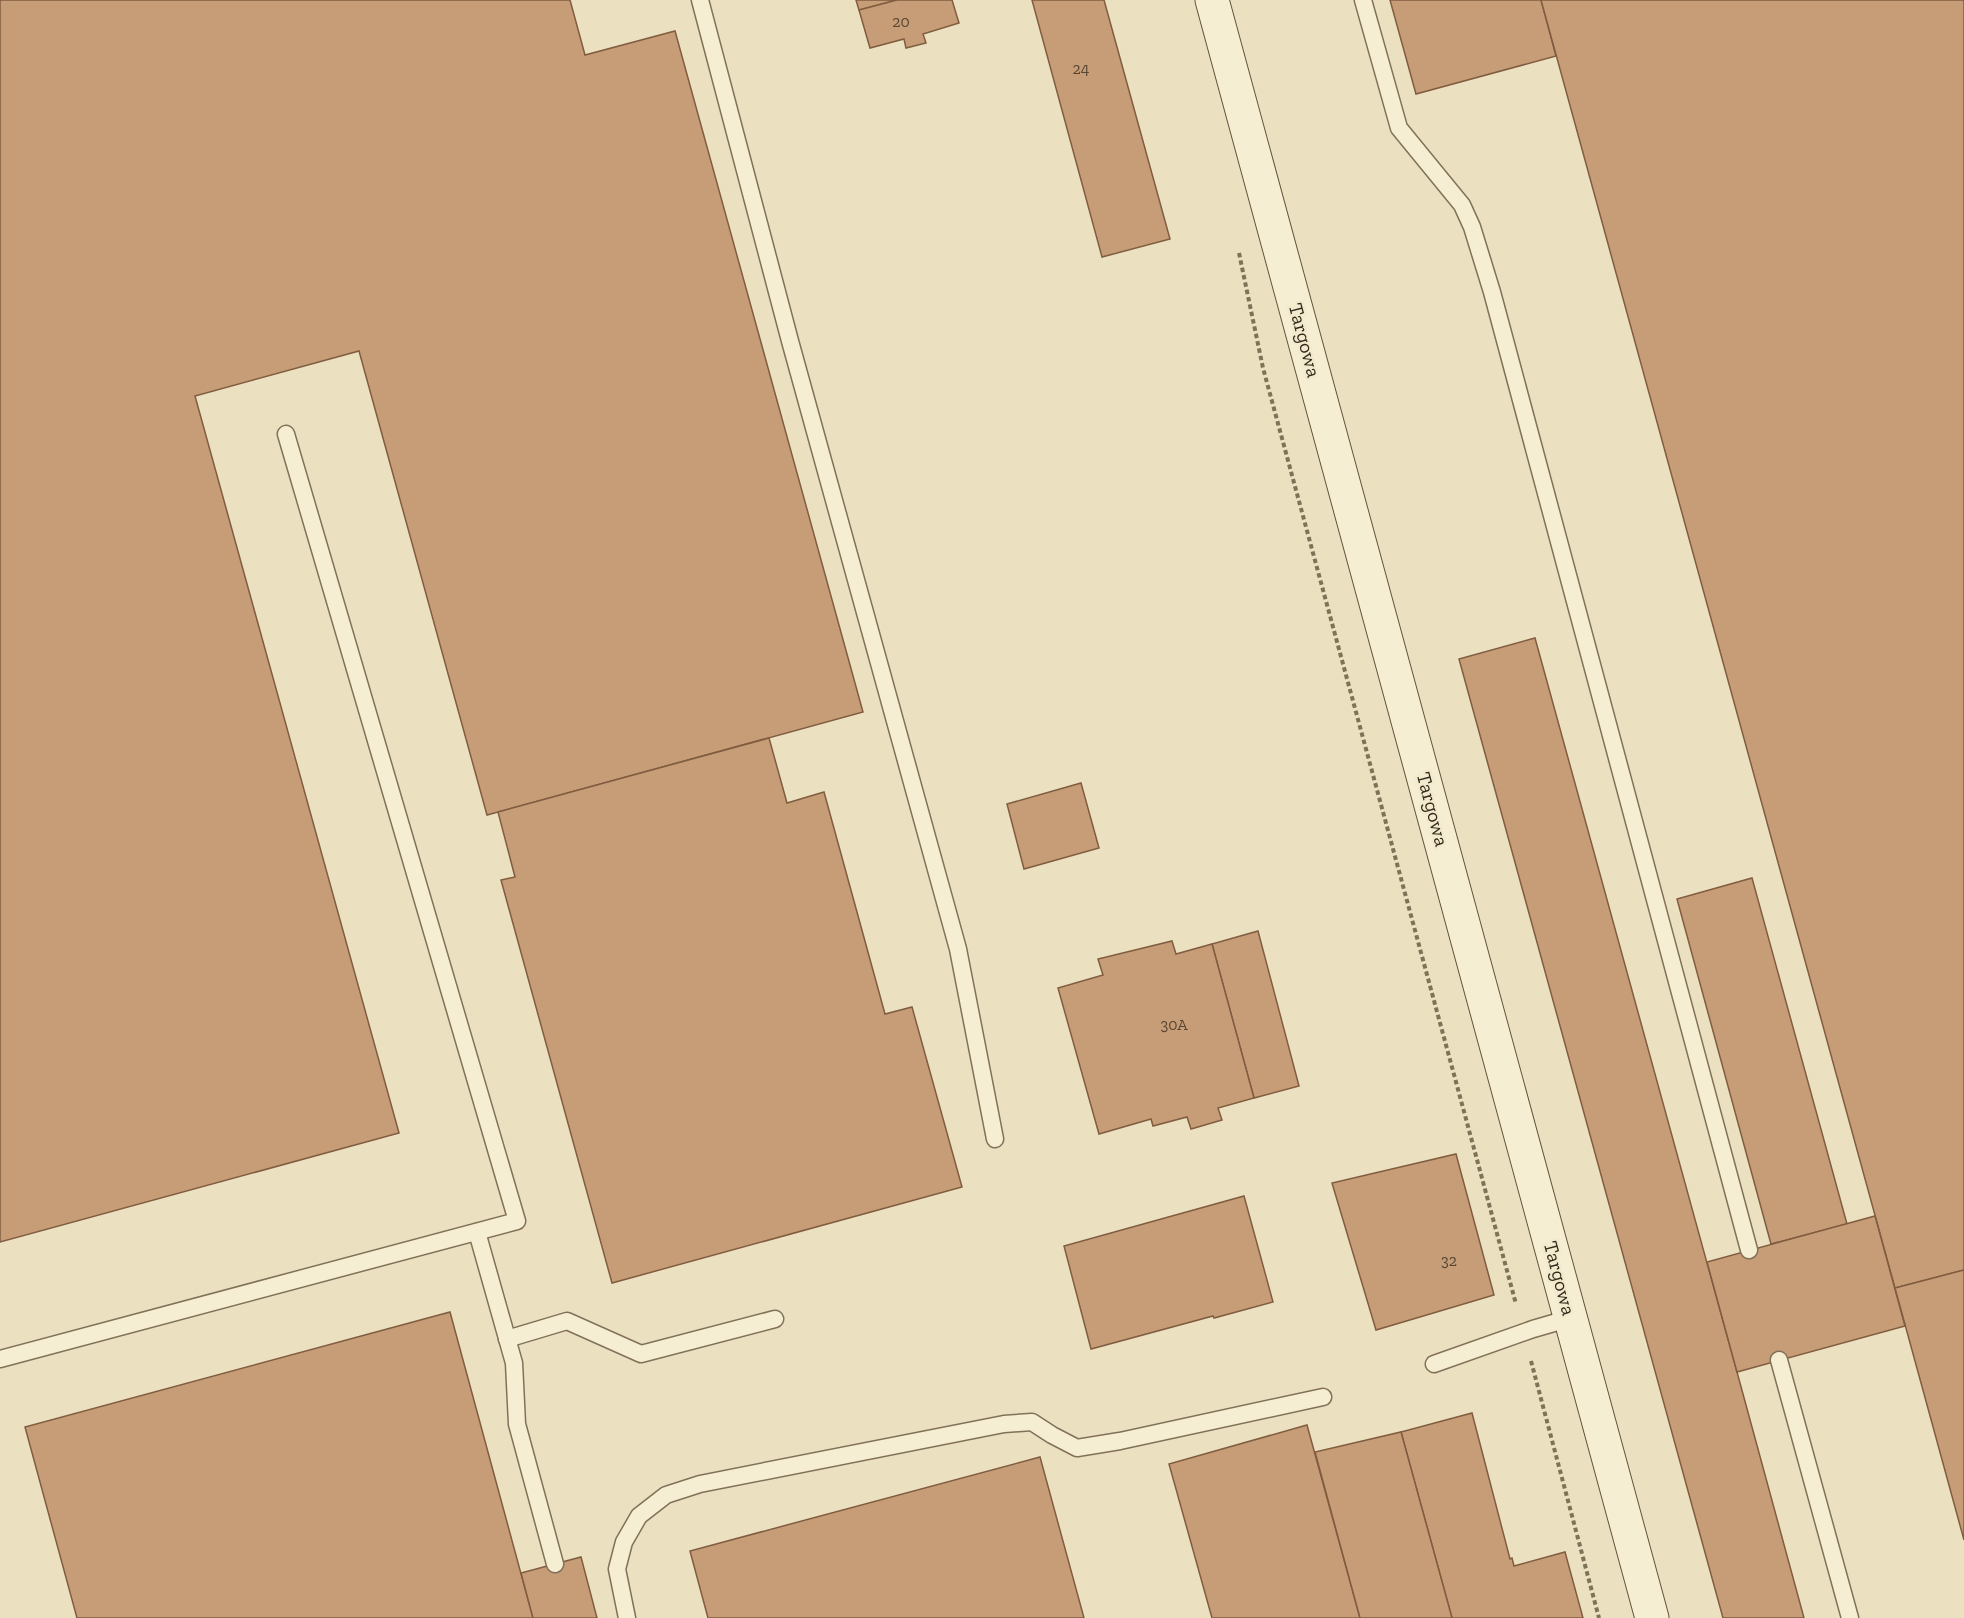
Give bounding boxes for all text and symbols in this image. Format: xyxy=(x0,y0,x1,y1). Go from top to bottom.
house number: 20 xyxy=(892,12,910,31)
house number: 24 xyxy=(1073,59,1090,78)
street label: Targowa xyxy=(1284,300,1326,380)
street label: Targowa xyxy=(1412,769,1454,849)
house number: 30A xyxy=(1160,1015,1188,1034)
street label: Targowa xyxy=(1539,1238,1581,1318)
house number: 32 xyxy=(1441,1251,1457,1270)

